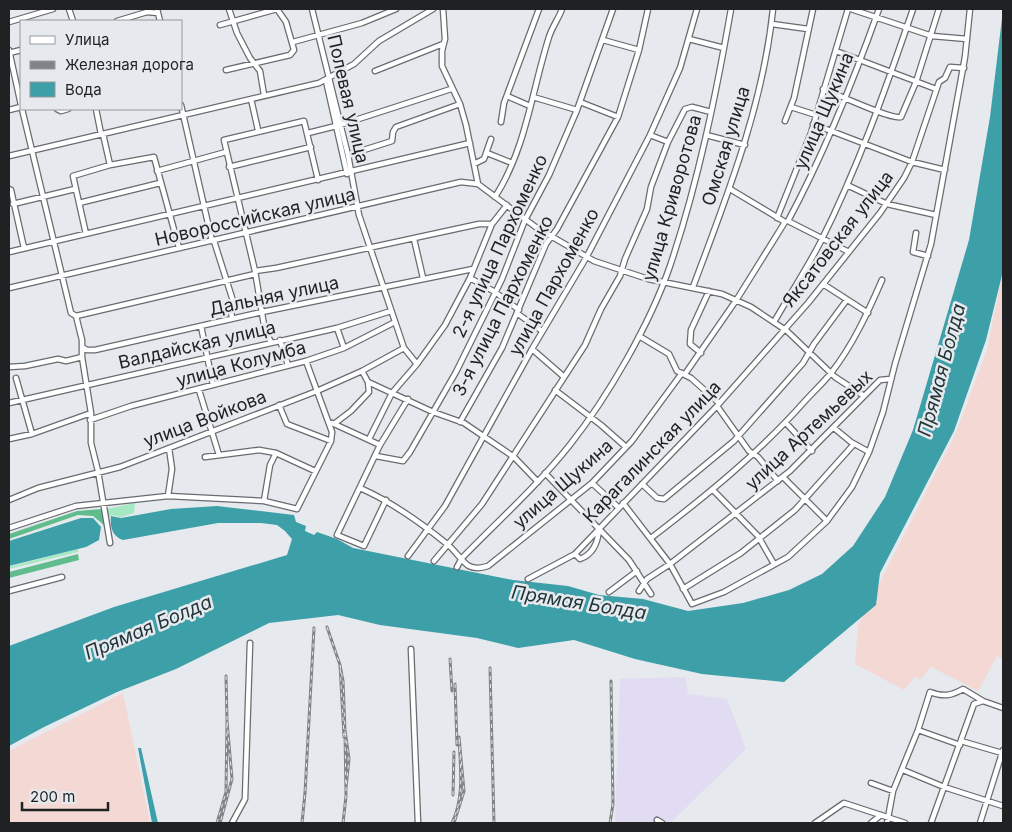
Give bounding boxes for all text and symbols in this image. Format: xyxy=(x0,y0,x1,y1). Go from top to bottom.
legend xyxy=(20,20,182,110)
text: Улица xyxy=(65,30,109,49)
street label: Полевая улица xyxy=(323,32,374,165)
street label: улица Щукина xyxy=(789,49,858,172)
text: Железная дорога xyxy=(65,55,194,74)
text: Вода xyxy=(65,80,102,99)
street label: Омская улица xyxy=(697,84,754,208)
street label: улица Криворотова xyxy=(638,112,705,283)
street label: 2-я улица Пархоменко xyxy=(448,151,552,341)
street label: Яксатовская улица xyxy=(778,166,897,311)
street label: Новороссийская улица xyxy=(153,183,357,250)
street label: улица Пархоменко xyxy=(504,204,604,360)
street label: 3-я улица Пархоменко xyxy=(448,212,557,400)
street label: Дальняя улица xyxy=(207,272,341,320)
water label: Прямая Болда xyxy=(913,301,970,439)
street label: Валдайская улица xyxy=(116,316,278,373)
street label: улица Колумба xyxy=(174,336,308,391)
street label: улица Артемьевых xyxy=(741,365,877,494)
street label: Карагалинская улица xyxy=(578,376,725,527)
street label: улица Войкова xyxy=(140,385,269,452)
street label: улица Щукина xyxy=(509,435,617,533)
water label: Прямая Болда xyxy=(510,580,648,625)
water label: Прямая Болда xyxy=(81,590,216,665)
scale bar xyxy=(22,780,109,812)
text: 200 m xyxy=(30,787,75,806)

